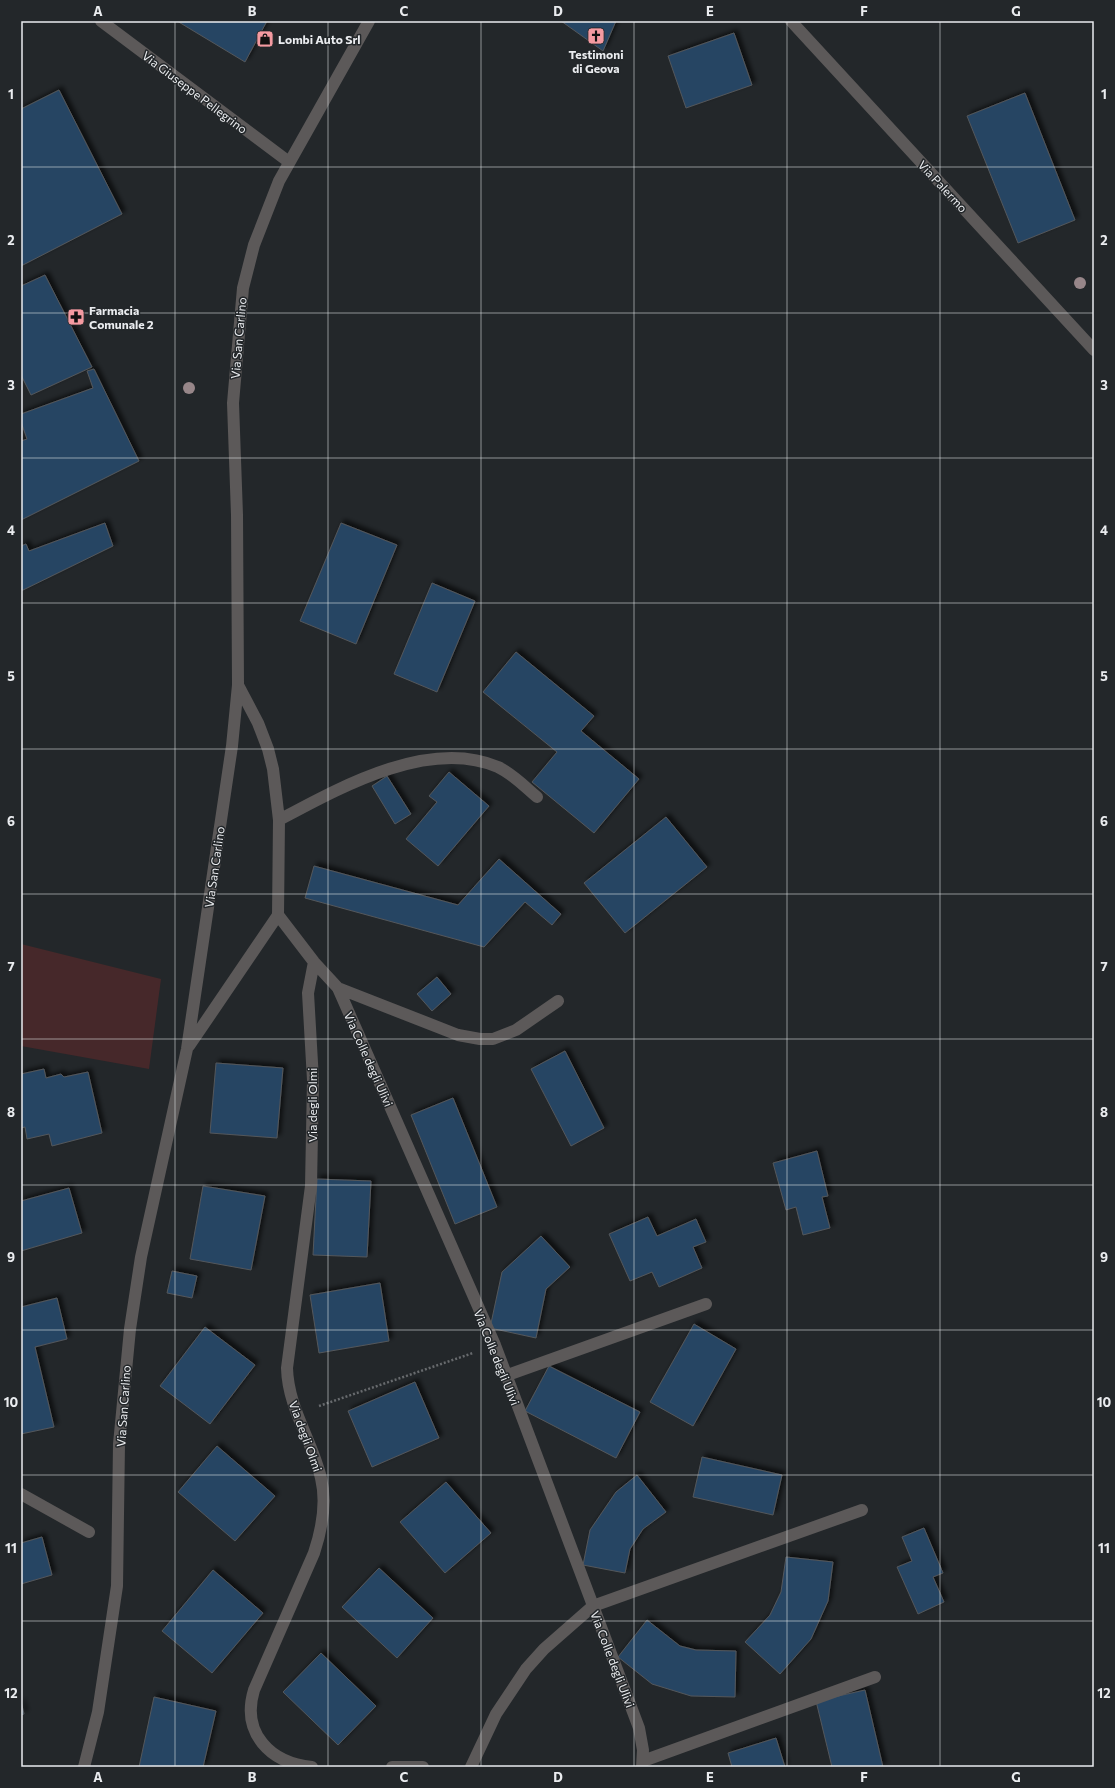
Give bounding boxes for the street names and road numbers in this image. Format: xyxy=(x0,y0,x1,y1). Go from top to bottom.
street label: Via Giuseppe Pellegrino xyxy=(140,48,250,136)
street label: Via Palermo xyxy=(916,157,970,215)
street label: Via San Carlino xyxy=(227,297,249,379)
street label: Via San Carlino xyxy=(201,825,227,909)
street label: Via Colle degli Ulivi xyxy=(342,1009,396,1109)
street label: Via degli Olmi xyxy=(305,1068,319,1142)
street label: Via Colle degli Ulivi xyxy=(471,1307,523,1407)
street label: Via San Carlino xyxy=(113,1365,133,1447)
street label: Via degli Olmi xyxy=(287,1399,325,1473)
street label: Via Colle degli Ulivi xyxy=(588,1609,638,1709)

